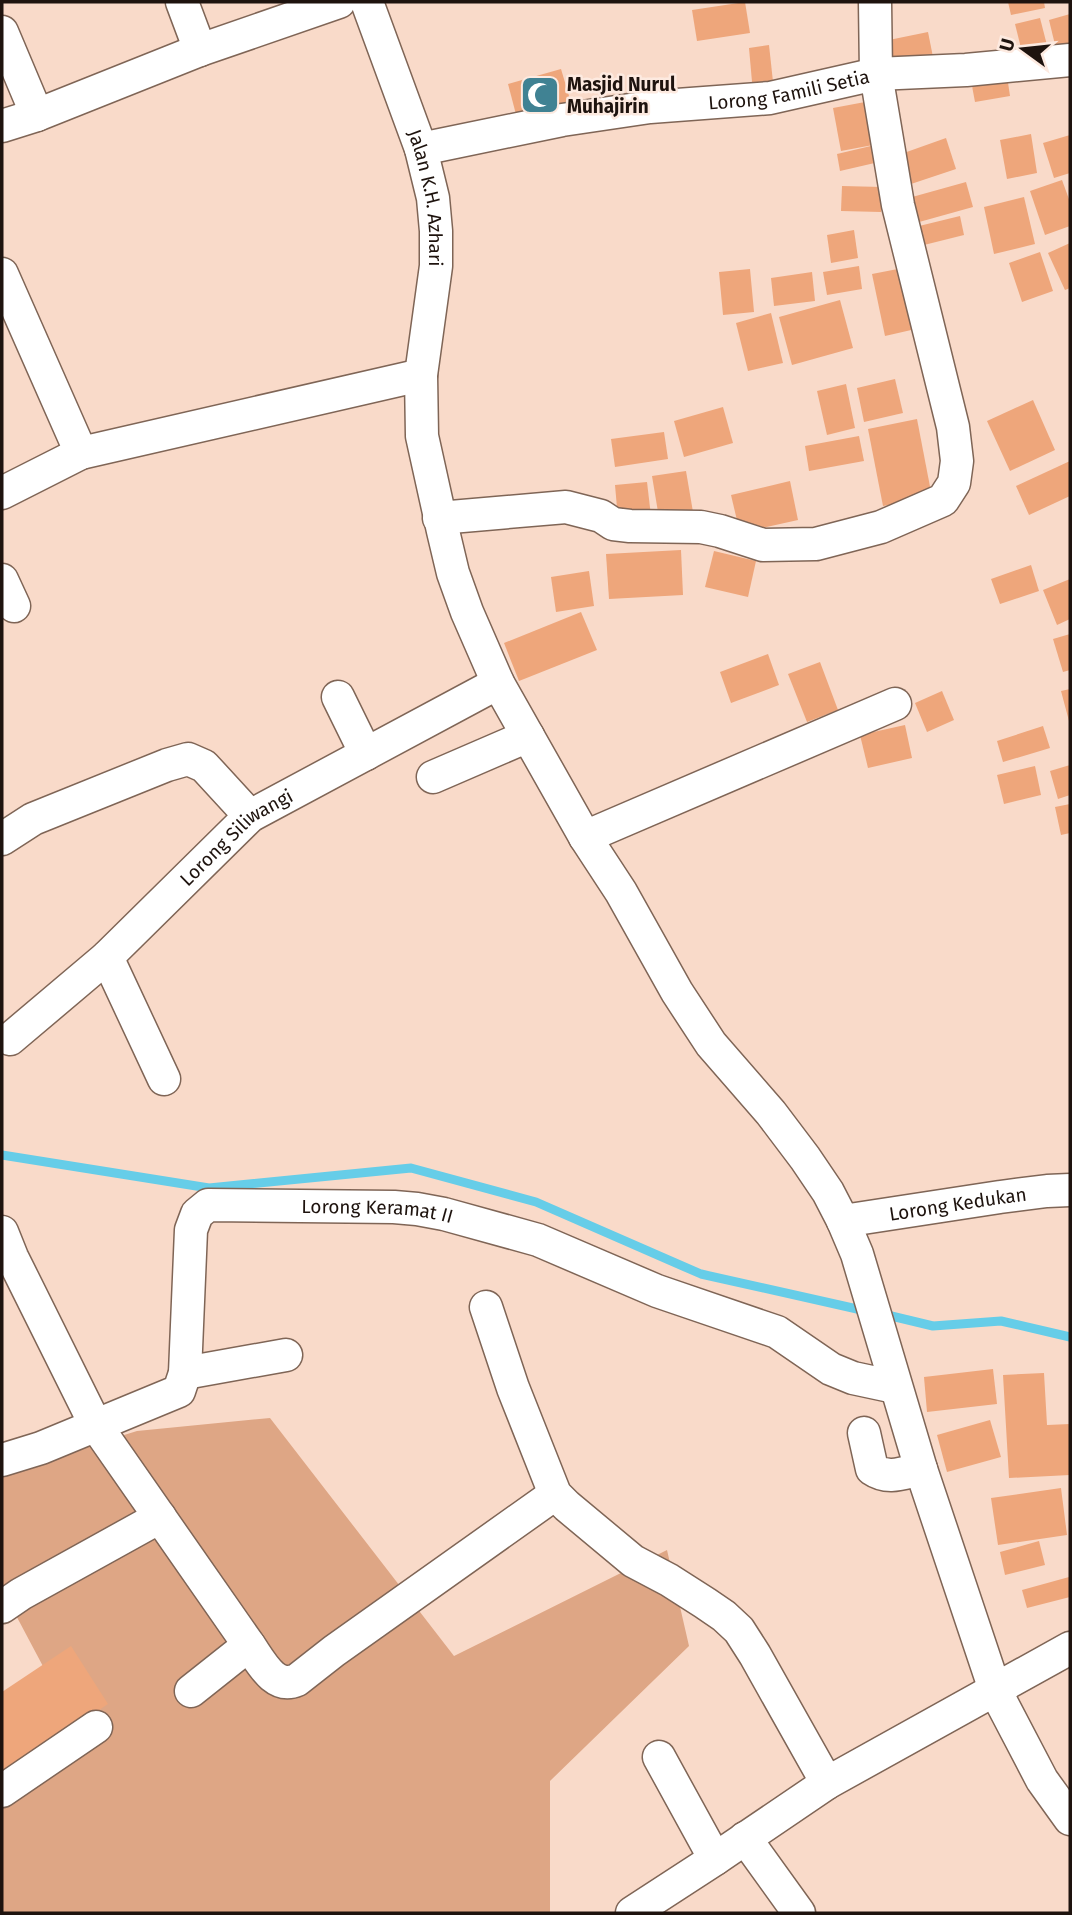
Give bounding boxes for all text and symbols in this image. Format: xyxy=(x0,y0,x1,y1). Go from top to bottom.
north arrow xyxy=(988,14,1058,84)
text: U xyxy=(994,36,1020,54)
street label: Lorong Famili Setia xyxy=(707,65,872,115)
place label: Masjid Nurul Muhajirin xyxy=(567,73,676,118)
mosque icon: Masjid Nurul Muhajirin xyxy=(519,74,561,116)
street label: Jalan K.H. Azhari xyxy=(403,126,447,267)
street label: Lorong Siliwangi xyxy=(175,784,297,891)
street label: Lorong Kedukan xyxy=(887,1183,1028,1226)
street label: Lorong Keramat II xyxy=(301,1195,456,1228)

